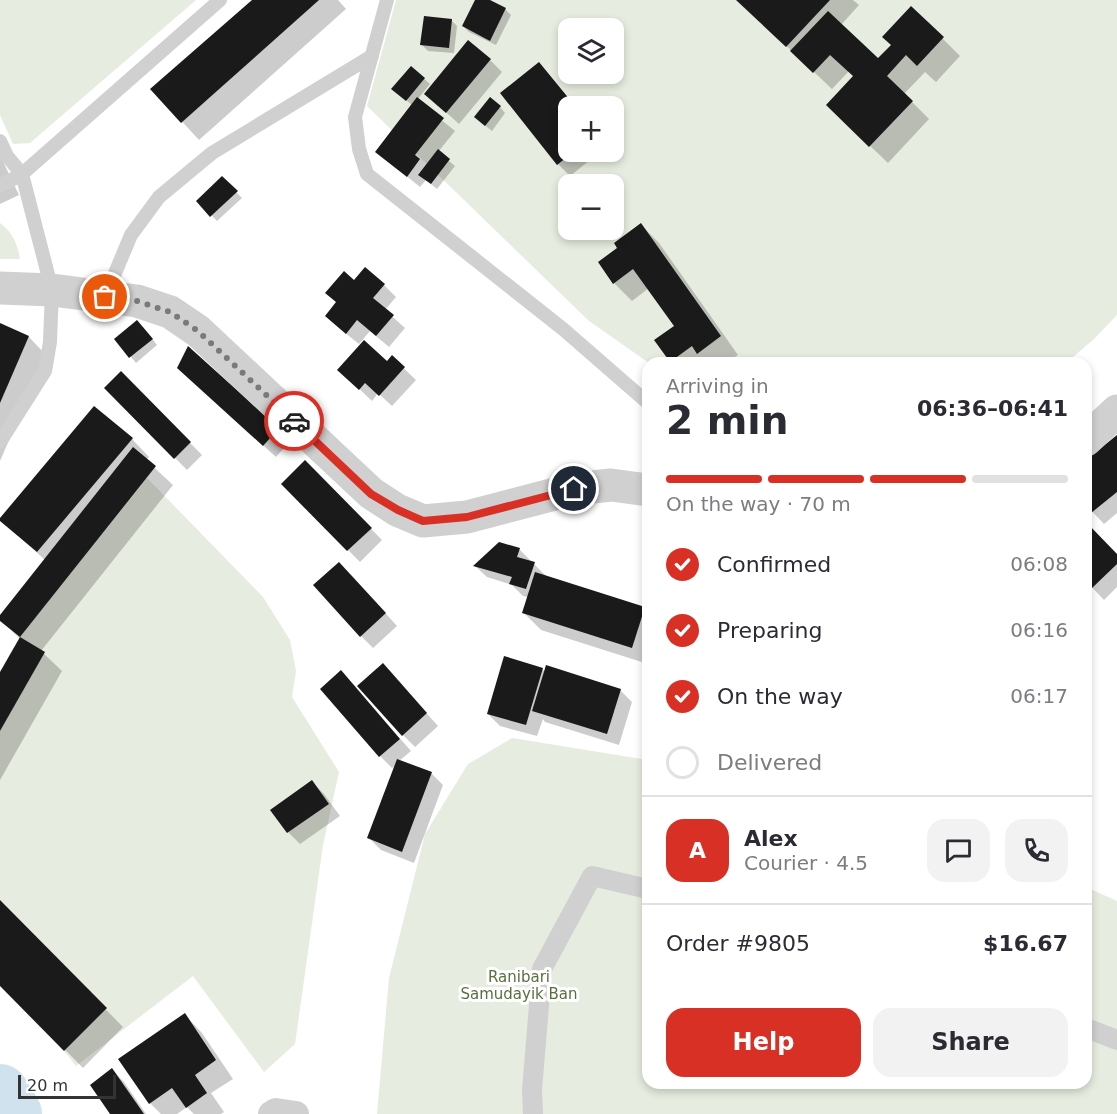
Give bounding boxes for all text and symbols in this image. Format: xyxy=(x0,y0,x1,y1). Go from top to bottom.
map controls xyxy=(558,18,624,240)
button: layers xyxy=(558,18,624,84)
button: + xyxy=(558,96,624,162)
button: − xyxy=(558,174,624,240)
pin xyxy=(79,271,130,322)
icon: bag xyxy=(88,280,121,313)
text: Arriving in xyxy=(666,374,769,398)
courier xyxy=(264,391,324,451)
text: 06:36–06:41 xyxy=(917,396,1068,421)
text: 2 min xyxy=(666,398,788,443)
icon: car xyxy=(278,405,311,438)
pin xyxy=(548,463,599,514)
icon: home xyxy=(557,472,590,505)
text: On the way · 70 m xyxy=(666,492,851,516)
icon: check xyxy=(666,548,699,581)
text: Confirmed xyxy=(717,552,831,577)
text: 06:08 xyxy=(1010,552,1068,576)
icon: check xyxy=(666,614,699,647)
text: Preparing xyxy=(717,618,823,643)
text: 06:16 xyxy=(1010,618,1068,642)
icon: check xyxy=(666,680,699,713)
text: On the way xyxy=(717,684,843,709)
text: 06:17 xyxy=(1010,684,1068,708)
text: Delivered xyxy=(717,750,822,775)
button: chat xyxy=(927,819,990,882)
button: phone xyxy=(1005,819,1068,882)
text: Alex xyxy=(744,826,798,851)
text: A xyxy=(689,838,706,863)
text: Courier · 4.5 xyxy=(744,851,868,875)
text: Order #9805 xyxy=(666,931,810,956)
text: $16.67 xyxy=(983,931,1068,956)
park label: Ranibari Samudayik Ban xyxy=(460,968,578,1003)
button: Help xyxy=(666,1008,861,1077)
button: Share xyxy=(873,1008,1068,1077)
scale bar xyxy=(18,1072,116,1100)
text: 20 m xyxy=(27,1076,68,1095)

